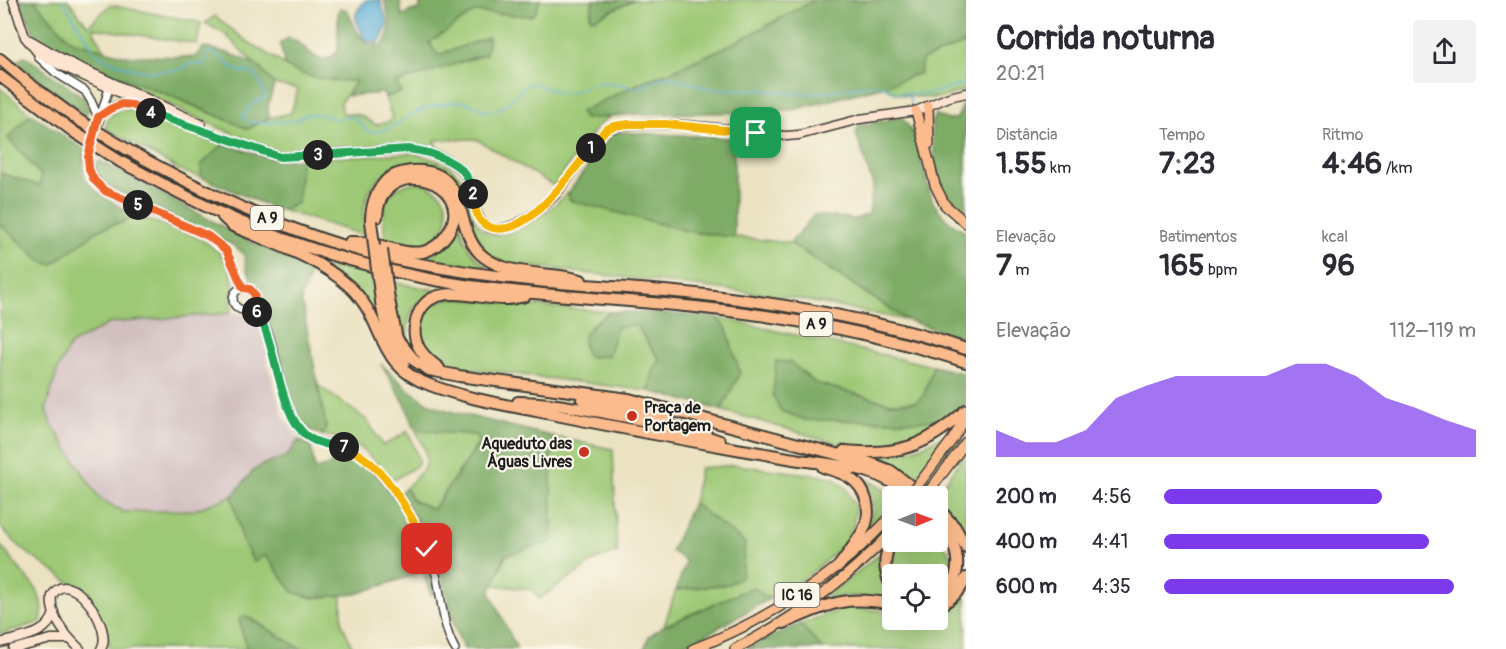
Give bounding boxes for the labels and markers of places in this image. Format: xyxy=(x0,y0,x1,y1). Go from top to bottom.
pin: 4 xyxy=(136,98,166,128)
pin xyxy=(730,107,781,158)
pin: 1 xyxy=(576,133,606,163)
pin: 3 xyxy=(303,140,333,170)
pin: 2 xyxy=(458,179,488,209)
pin: 5 xyxy=(123,190,153,220)
pin: 6 xyxy=(242,297,272,327)
place label: Praça de Portagem xyxy=(644,398,711,436)
marker: Praça de Portagem xyxy=(625,409,639,423)
pin: 7 xyxy=(329,432,359,462)
place label: Aqueduto das Águas Livres xyxy=(481,434,573,472)
marker: Aqueduto das Águas Livres xyxy=(577,445,591,459)
pin xyxy=(401,523,452,574)

